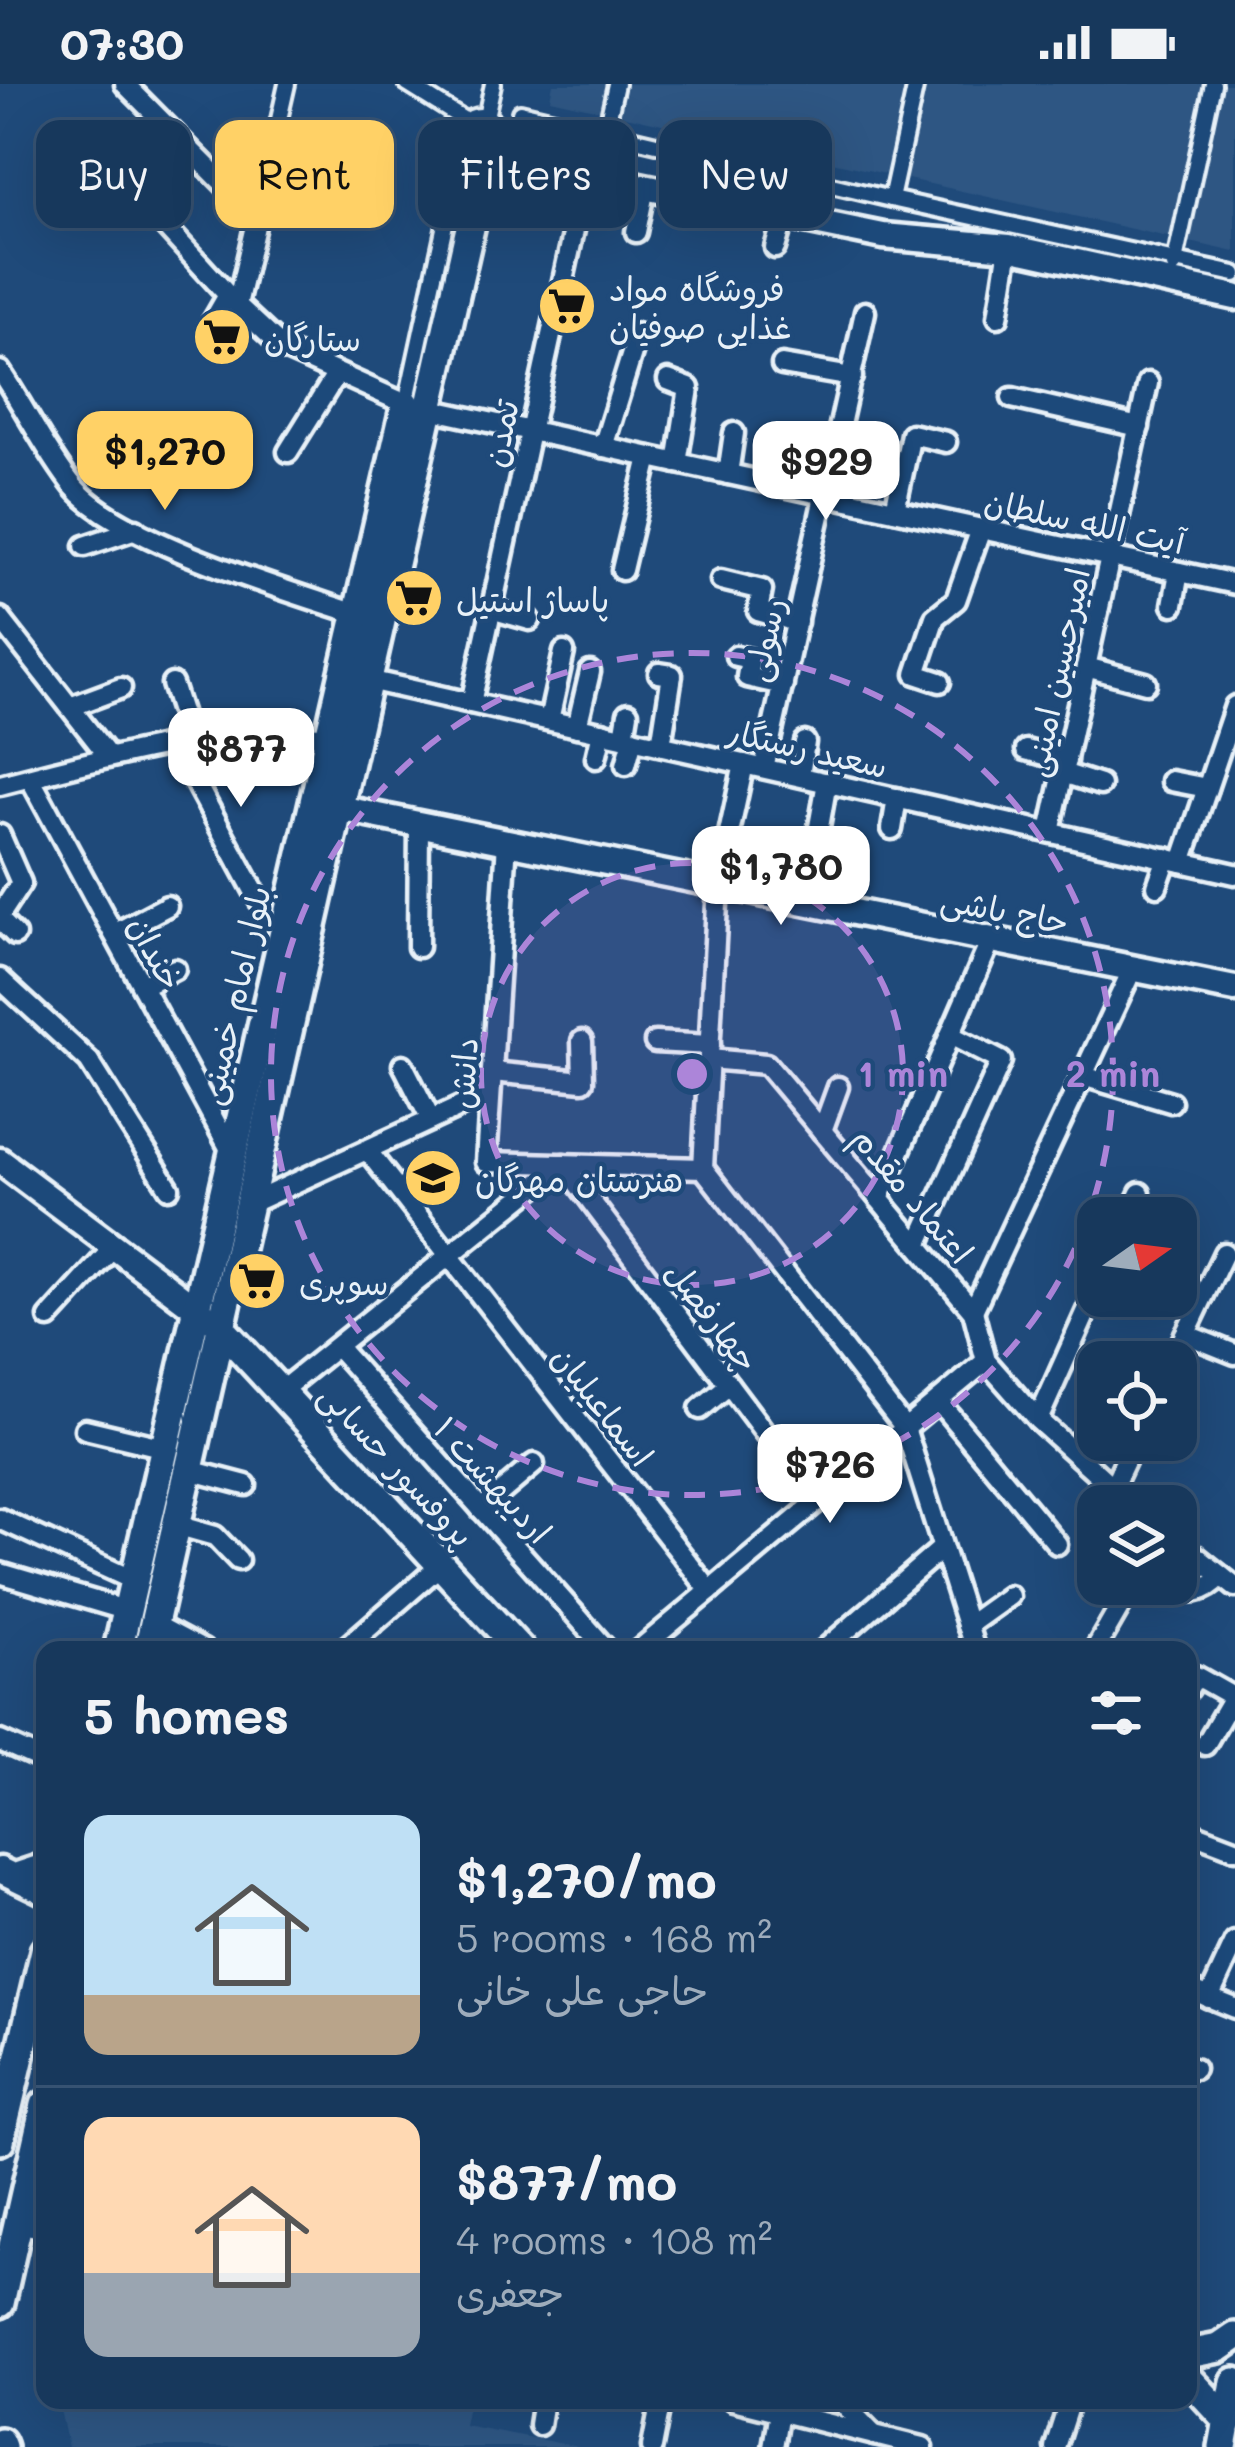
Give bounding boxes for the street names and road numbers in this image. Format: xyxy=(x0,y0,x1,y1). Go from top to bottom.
street label: تمدن xyxy=(471,395,527,471)
street label: آیت الله سلطان xyxy=(981,478,1191,563)
street label: امیرحسین امینی xyxy=(1012,564,1100,781)
street label: رسولی xyxy=(732,593,795,686)
street label: سعید رستگار xyxy=(723,708,892,786)
street label: حاج باشی xyxy=(937,876,1073,945)
street label: بلوار امام خمینی xyxy=(187,881,285,1110)
street label: خندان xyxy=(120,907,194,997)
street label: دانش xyxy=(438,1036,486,1110)
street label: اعتماد مقدم xyxy=(839,1116,984,1275)
street label: چهارفصل xyxy=(657,1250,770,1380)
street label: اسماعیلیان xyxy=(543,1336,665,1474)
street label: پروفسور حسابی xyxy=(310,1373,485,1556)
street label: اردیبهشت ۱ xyxy=(425,1407,562,1552)

